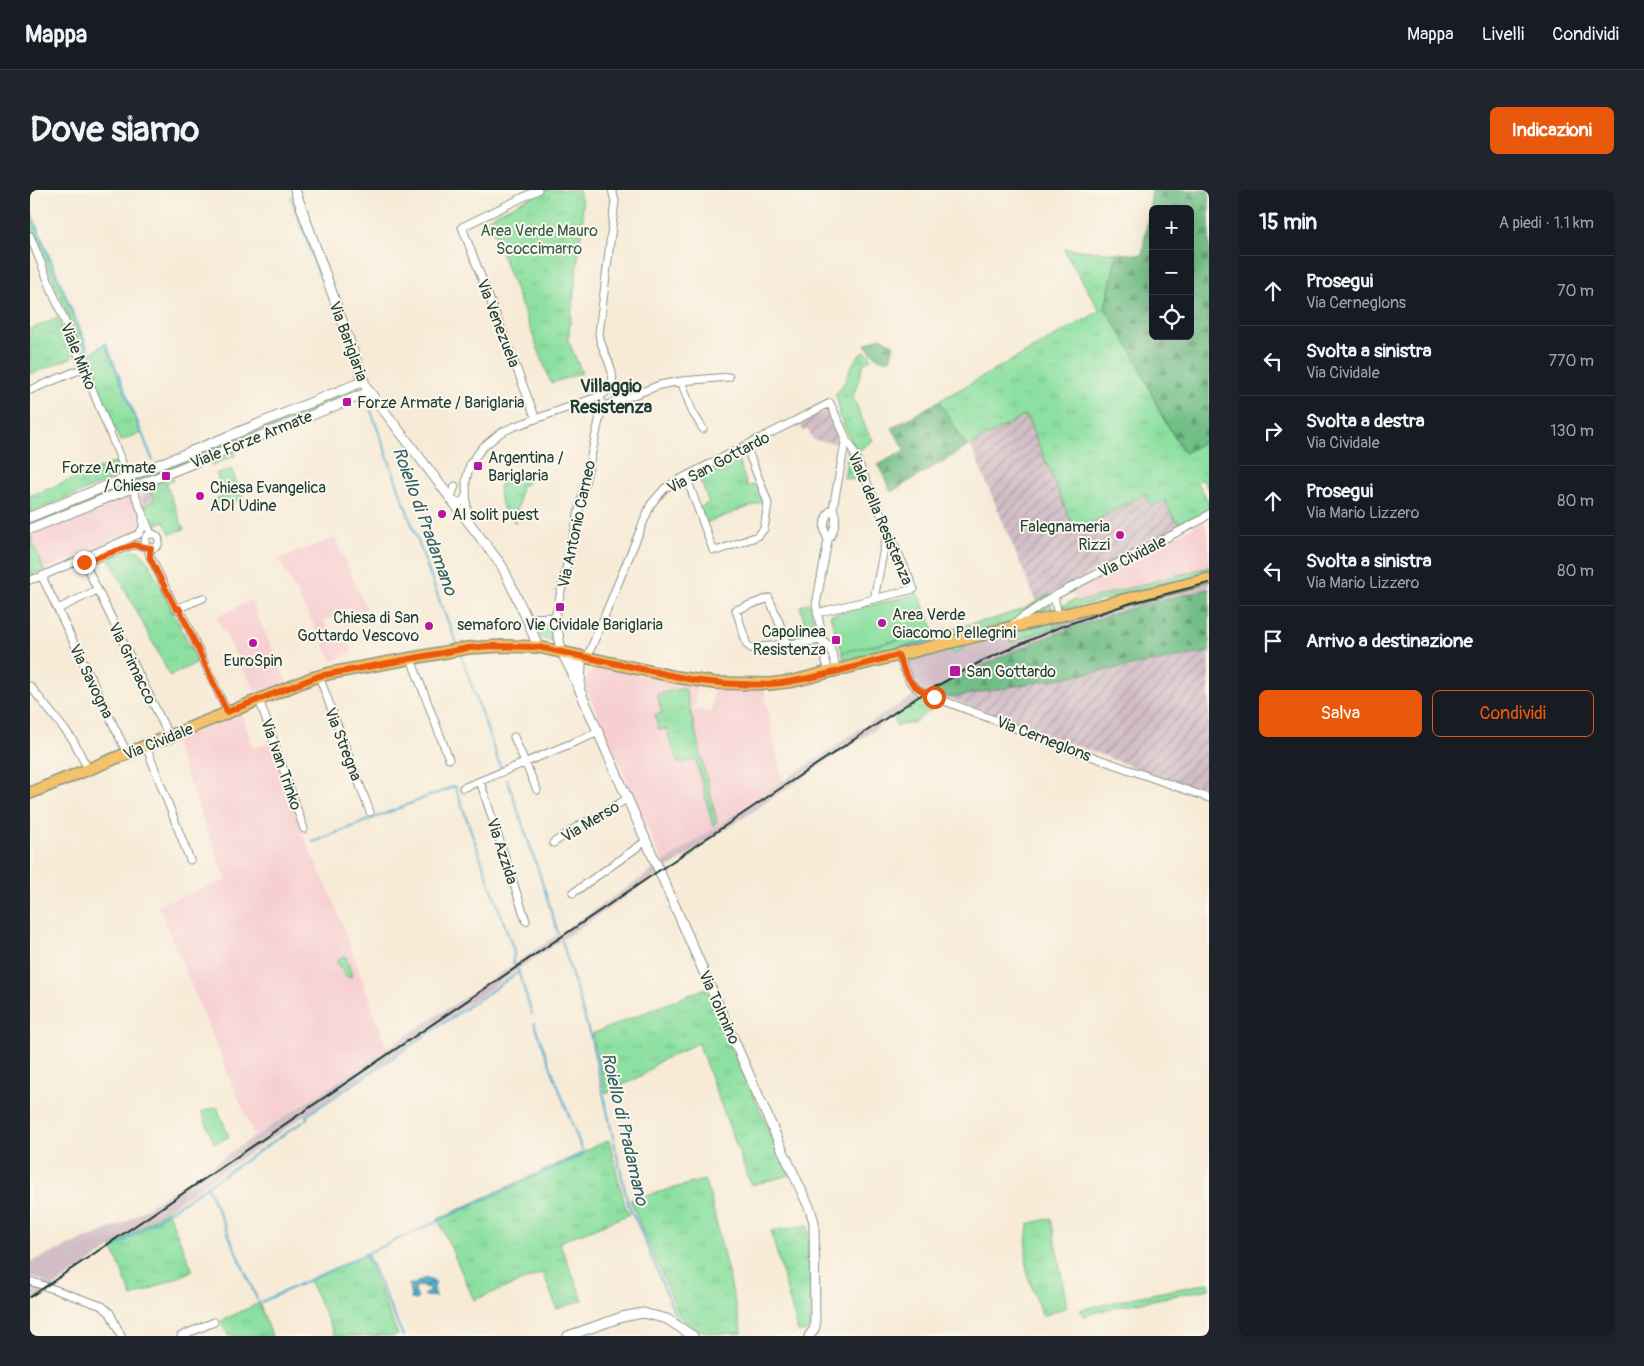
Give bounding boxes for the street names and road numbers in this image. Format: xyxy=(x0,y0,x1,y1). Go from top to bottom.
street label: Via Venezuela xyxy=(472,276,524,370)
street label: Via Bariglaria xyxy=(324,299,372,384)
street label: Viale Mirko xyxy=(56,320,101,393)
street label: Viale Forze Armate xyxy=(188,406,315,473)
street label: Via San Gottardo xyxy=(664,427,773,498)
street label: Viale della Resistenza xyxy=(843,449,917,588)
street label: Via Antonio Carneo xyxy=(554,458,600,590)
street label: Via Cividale xyxy=(1095,531,1170,583)
street label: Via Grimacco xyxy=(104,619,161,708)
street label: Via Savogna xyxy=(64,641,118,722)
street label: Via Stregna xyxy=(320,705,366,784)
street label: Via Cerneglons xyxy=(993,712,1094,766)
street label: Via Ivan Trinko xyxy=(256,716,306,813)
street label: Via Cividale xyxy=(121,719,196,765)
street label: Via Merso xyxy=(558,797,624,847)
street label: Via Azzida xyxy=(482,816,522,887)
street label: Via Tolmino xyxy=(694,967,744,1048)

